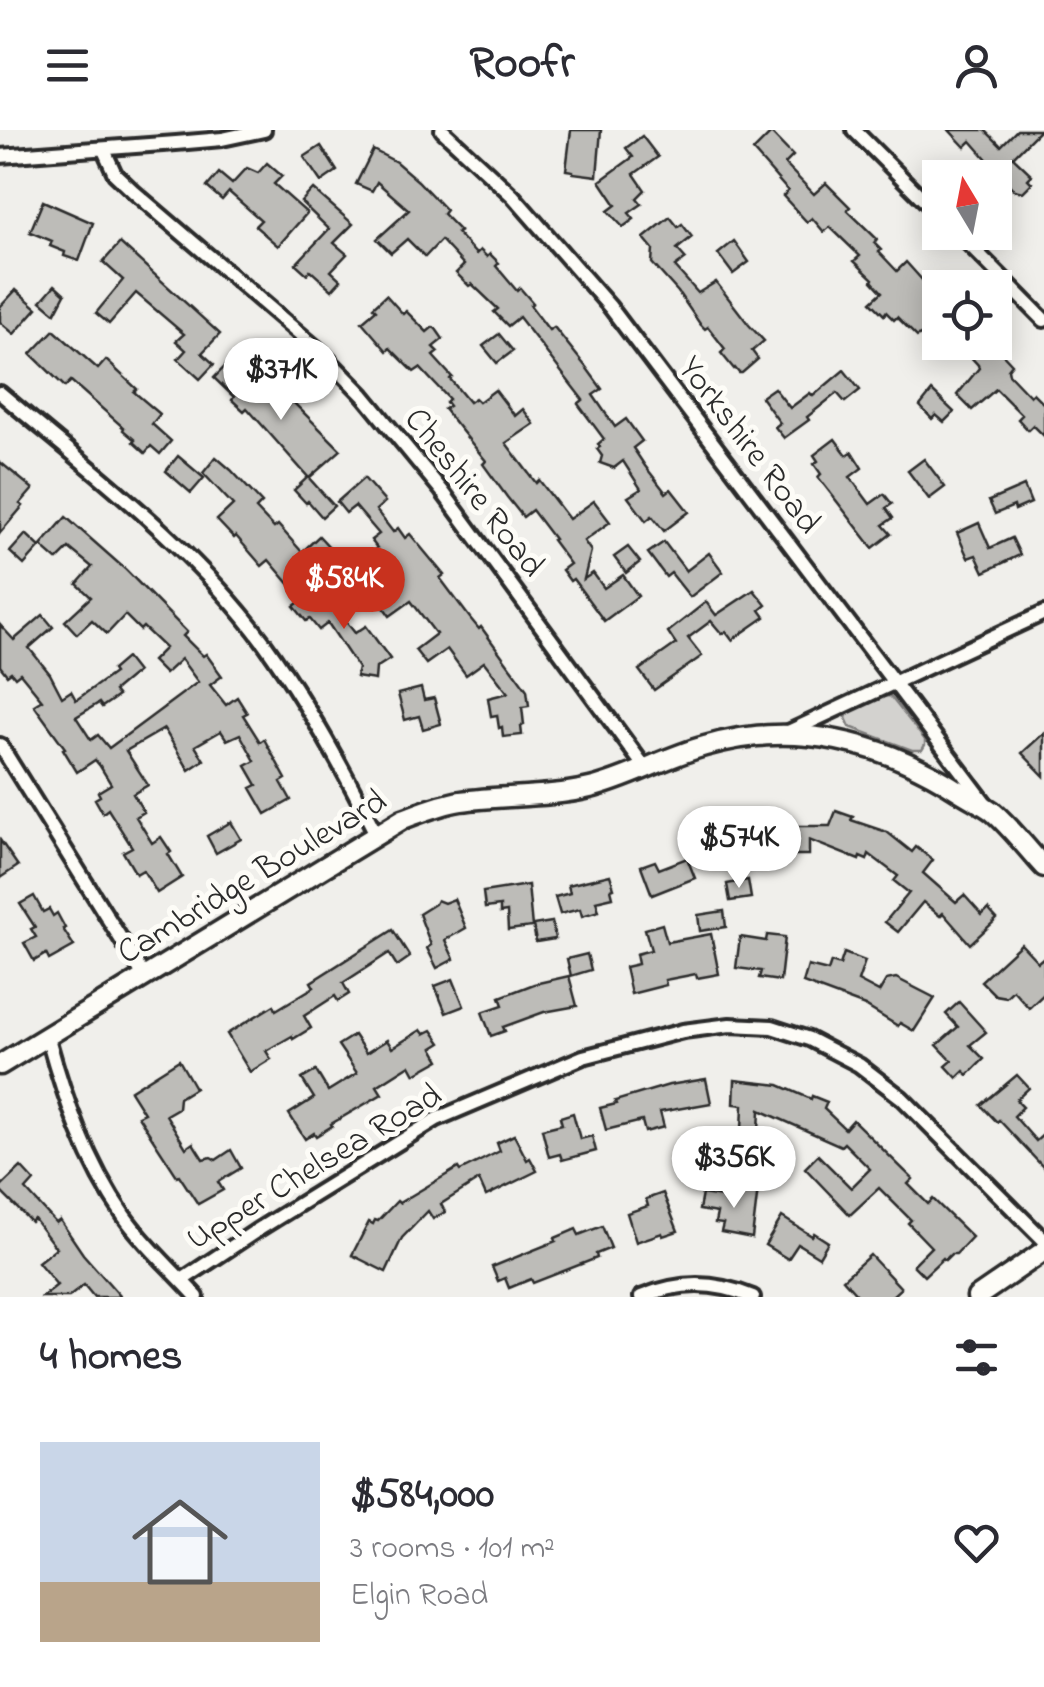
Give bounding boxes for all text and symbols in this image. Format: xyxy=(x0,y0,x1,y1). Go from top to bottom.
text: Roofr xyxy=(469,32,575,98)
icon: menu xyxy=(40,38,95,93)
icon: person xyxy=(949,38,1004,93)
north arrow xyxy=(922,160,1012,250)
map controls xyxy=(922,160,1012,360)
button: locate xyxy=(922,270,1012,360)
pin: $371K xyxy=(211,338,351,423)
street label: Yorkshire Road xyxy=(664,346,832,546)
text: $371K xyxy=(245,347,317,394)
street label: Cheshire Road xyxy=(390,397,556,589)
pin: $584K xyxy=(274,547,414,632)
text: $584K xyxy=(305,556,383,603)
street label: Cambridge Boulevard xyxy=(108,777,397,979)
pin: $574K xyxy=(669,806,809,891)
text: $574K xyxy=(699,815,779,862)
street label: Upper Chelsea Road xyxy=(177,1071,452,1265)
pin: $356K xyxy=(664,1126,804,1211)
text: $356K xyxy=(694,1135,774,1182)
text: 4 homes xyxy=(40,1327,182,1388)
icon: filters xyxy=(949,1330,1004,1385)
text: $584,000 xyxy=(350,1465,494,1526)
icon: home xyxy=(120,1482,240,1602)
icon: heart xyxy=(949,1515,1004,1570)
text: 3 rooms · 101 m² xyxy=(350,1526,555,1573)
text: Elgin Road xyxy=(350,1573,488,1620)

